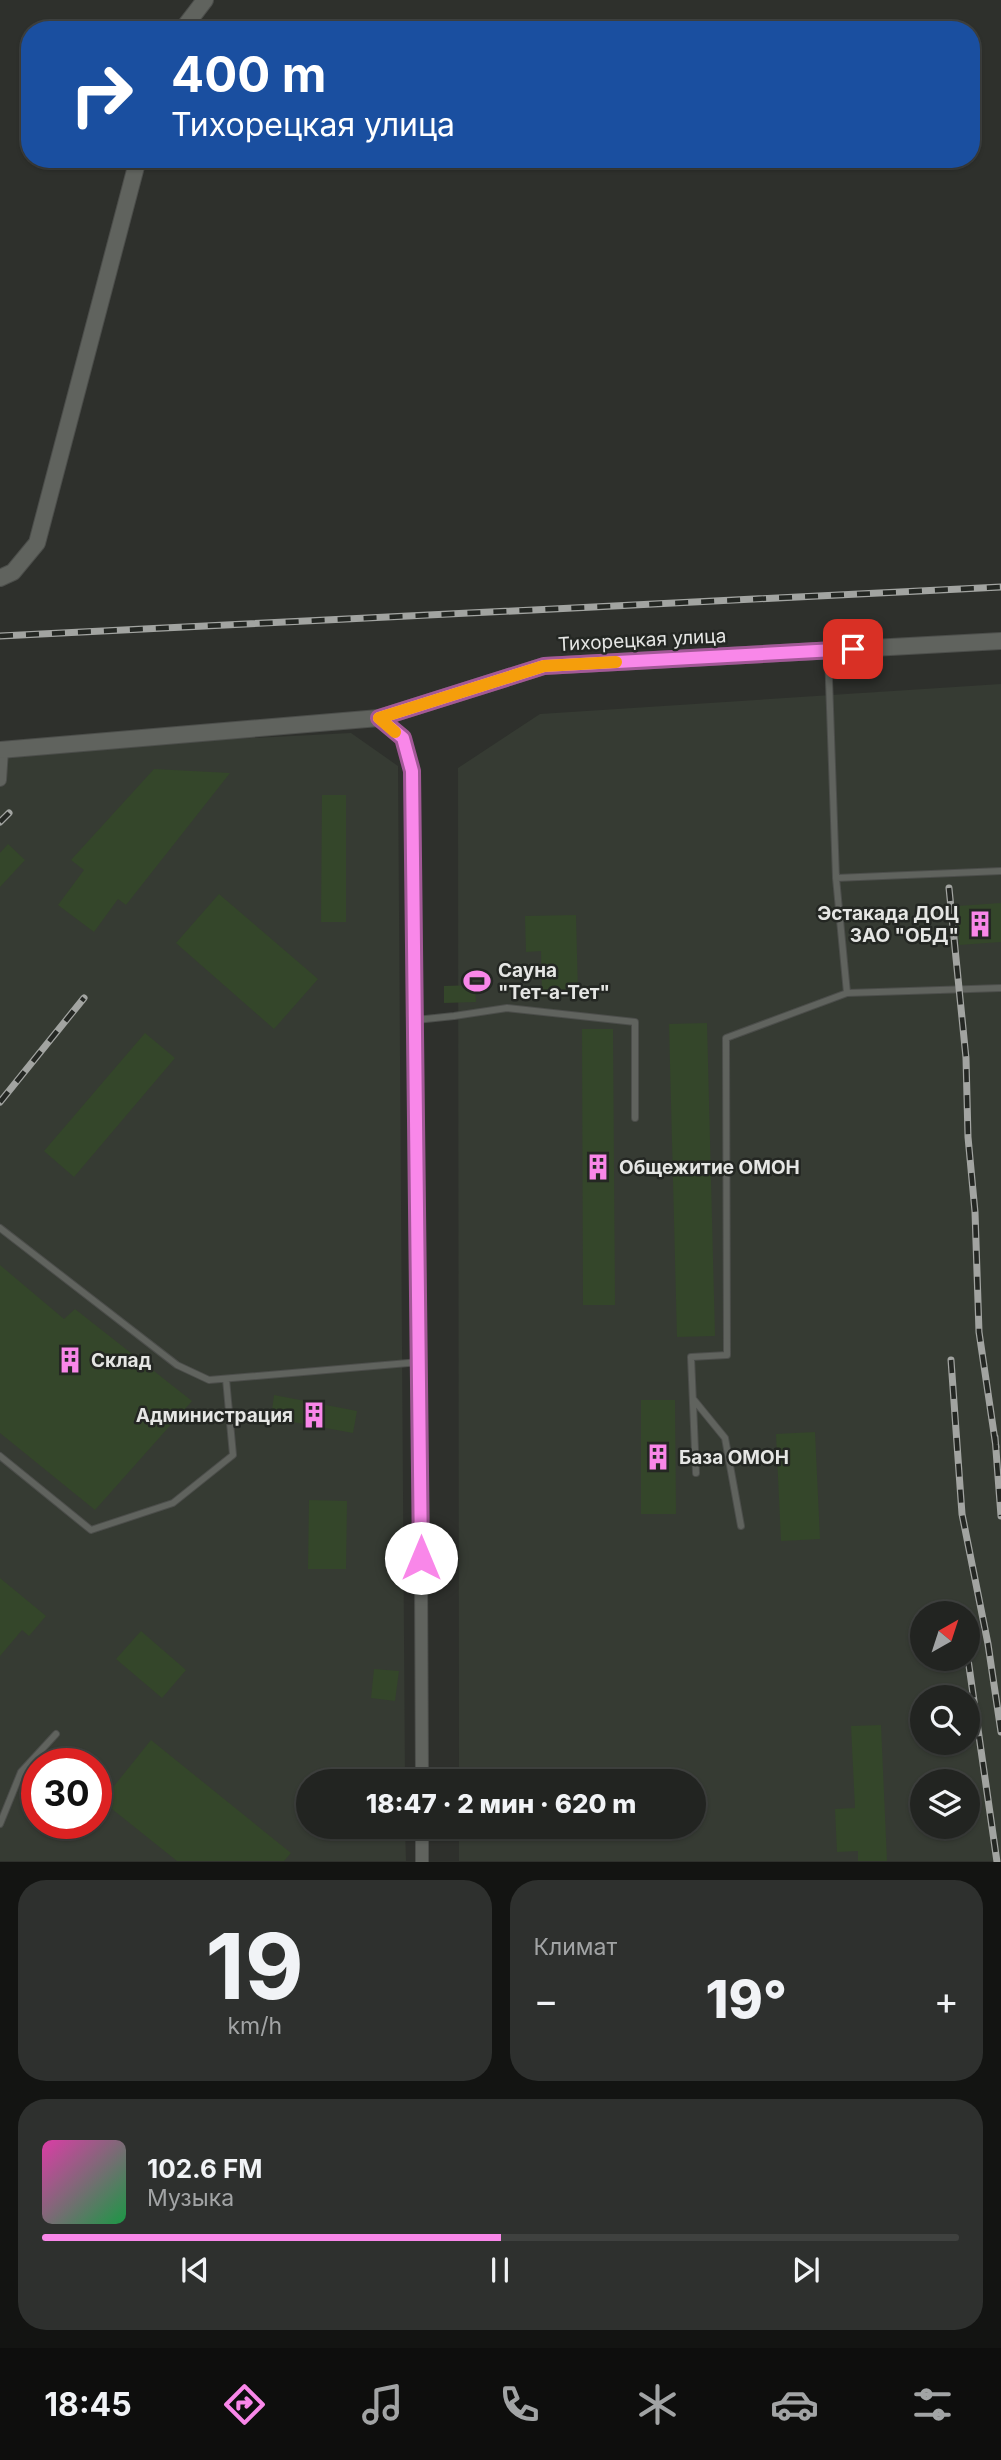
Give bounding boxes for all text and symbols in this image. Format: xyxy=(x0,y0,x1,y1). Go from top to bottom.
text: 400 m xyxy=(171,45,327,104)
icon: right xyxy=(56,49,147,140)
text: Тихорецкая улица xyxy=(171,105,455,144)
pin xyxy=(823,619,883,679)
street label: Тихорецкая улица xyxy=(557,624,727,656)
icon: arrive xyxy=(834,630,872,668)
place label: Эстакада ДОЦ ЗАО "ОБД" xyxy=(817,902,959,947)
building icon: Эстакада ДОЦ ЗАО "ОБД" xyxy=(965,909,995,939)
place label: Сауна "Тет-а-Тет" xyxy=(498,959,610,1004)
sports icon: Сауна "Тет-а-Тет" xyxy=(462,966,492,996)
building icon: Общежитие ОМОН xyxy=(583,1152,613,1182)
place label: Общежитие ОМОН xyxy=(619,1156,800,1179)
building icon: Склад xyxy=(55,1345,85,1375)
place label: Склад xyxy=(91,1349,152,1372)
building icon: Администрация xyxy=(299,1400,329,1430)
place label: Администрация xyxy=(136,1404,293,1427)
building icon: База ОМОН xyxy=(643,1442,673,1472)
place label: База ОМОН xyxy=(679,1446,789,1469)
position arrow xyxy=(384,1521,458,1595)
north arrow xyxy=(910,1601,980,1671)
map controls xyxy=(910,1601,980,1839)
button: search xyxy=(910,1685,980,1755)
speed limit sign: 30 xyxy=(21,1748,112,1839)
button: layers xyxy=(910,1769,980,1839)
text: 18:47 · 2 мин · 620 m xyxy=(366,1788,636,1819)
text: 19 xyxy=(206,1911,304,2021)
text: Климат xyxy=(534,1933,617,1961)
text: 19° xyxy=(706,1968,787,2031)
text: − xyxy=(534,1977,559,2023)
text: + xyxy=(934,1977,959,2023)
text: km/h xyxy=(227,2012,282,2040)
text: 102.6 FM xyxy=(147,2153,263,2184)
text: Музыка xyxy=(147,2184,234,2212)
icon: previous xyxy=(176,2251,214,2289)
icon: pause xyxy=(481,2251,519,2289)
icon: next xyxy=(787,2251,825,2289)
icon: directions xyxy=(220,2380,269,2429)
icon: music xyxy=(358,2380,407,2429)
icon: phone xyxy=(495,2380,544,2429)
icon: climate xyxy=(633,2380,682,2429)
icon: car xyxy=(770,2380,819,2429)
icon: filters xyxy=(908,2380,957,2429)
text: 18:45 xyxy=(44,2385,132,2424)

